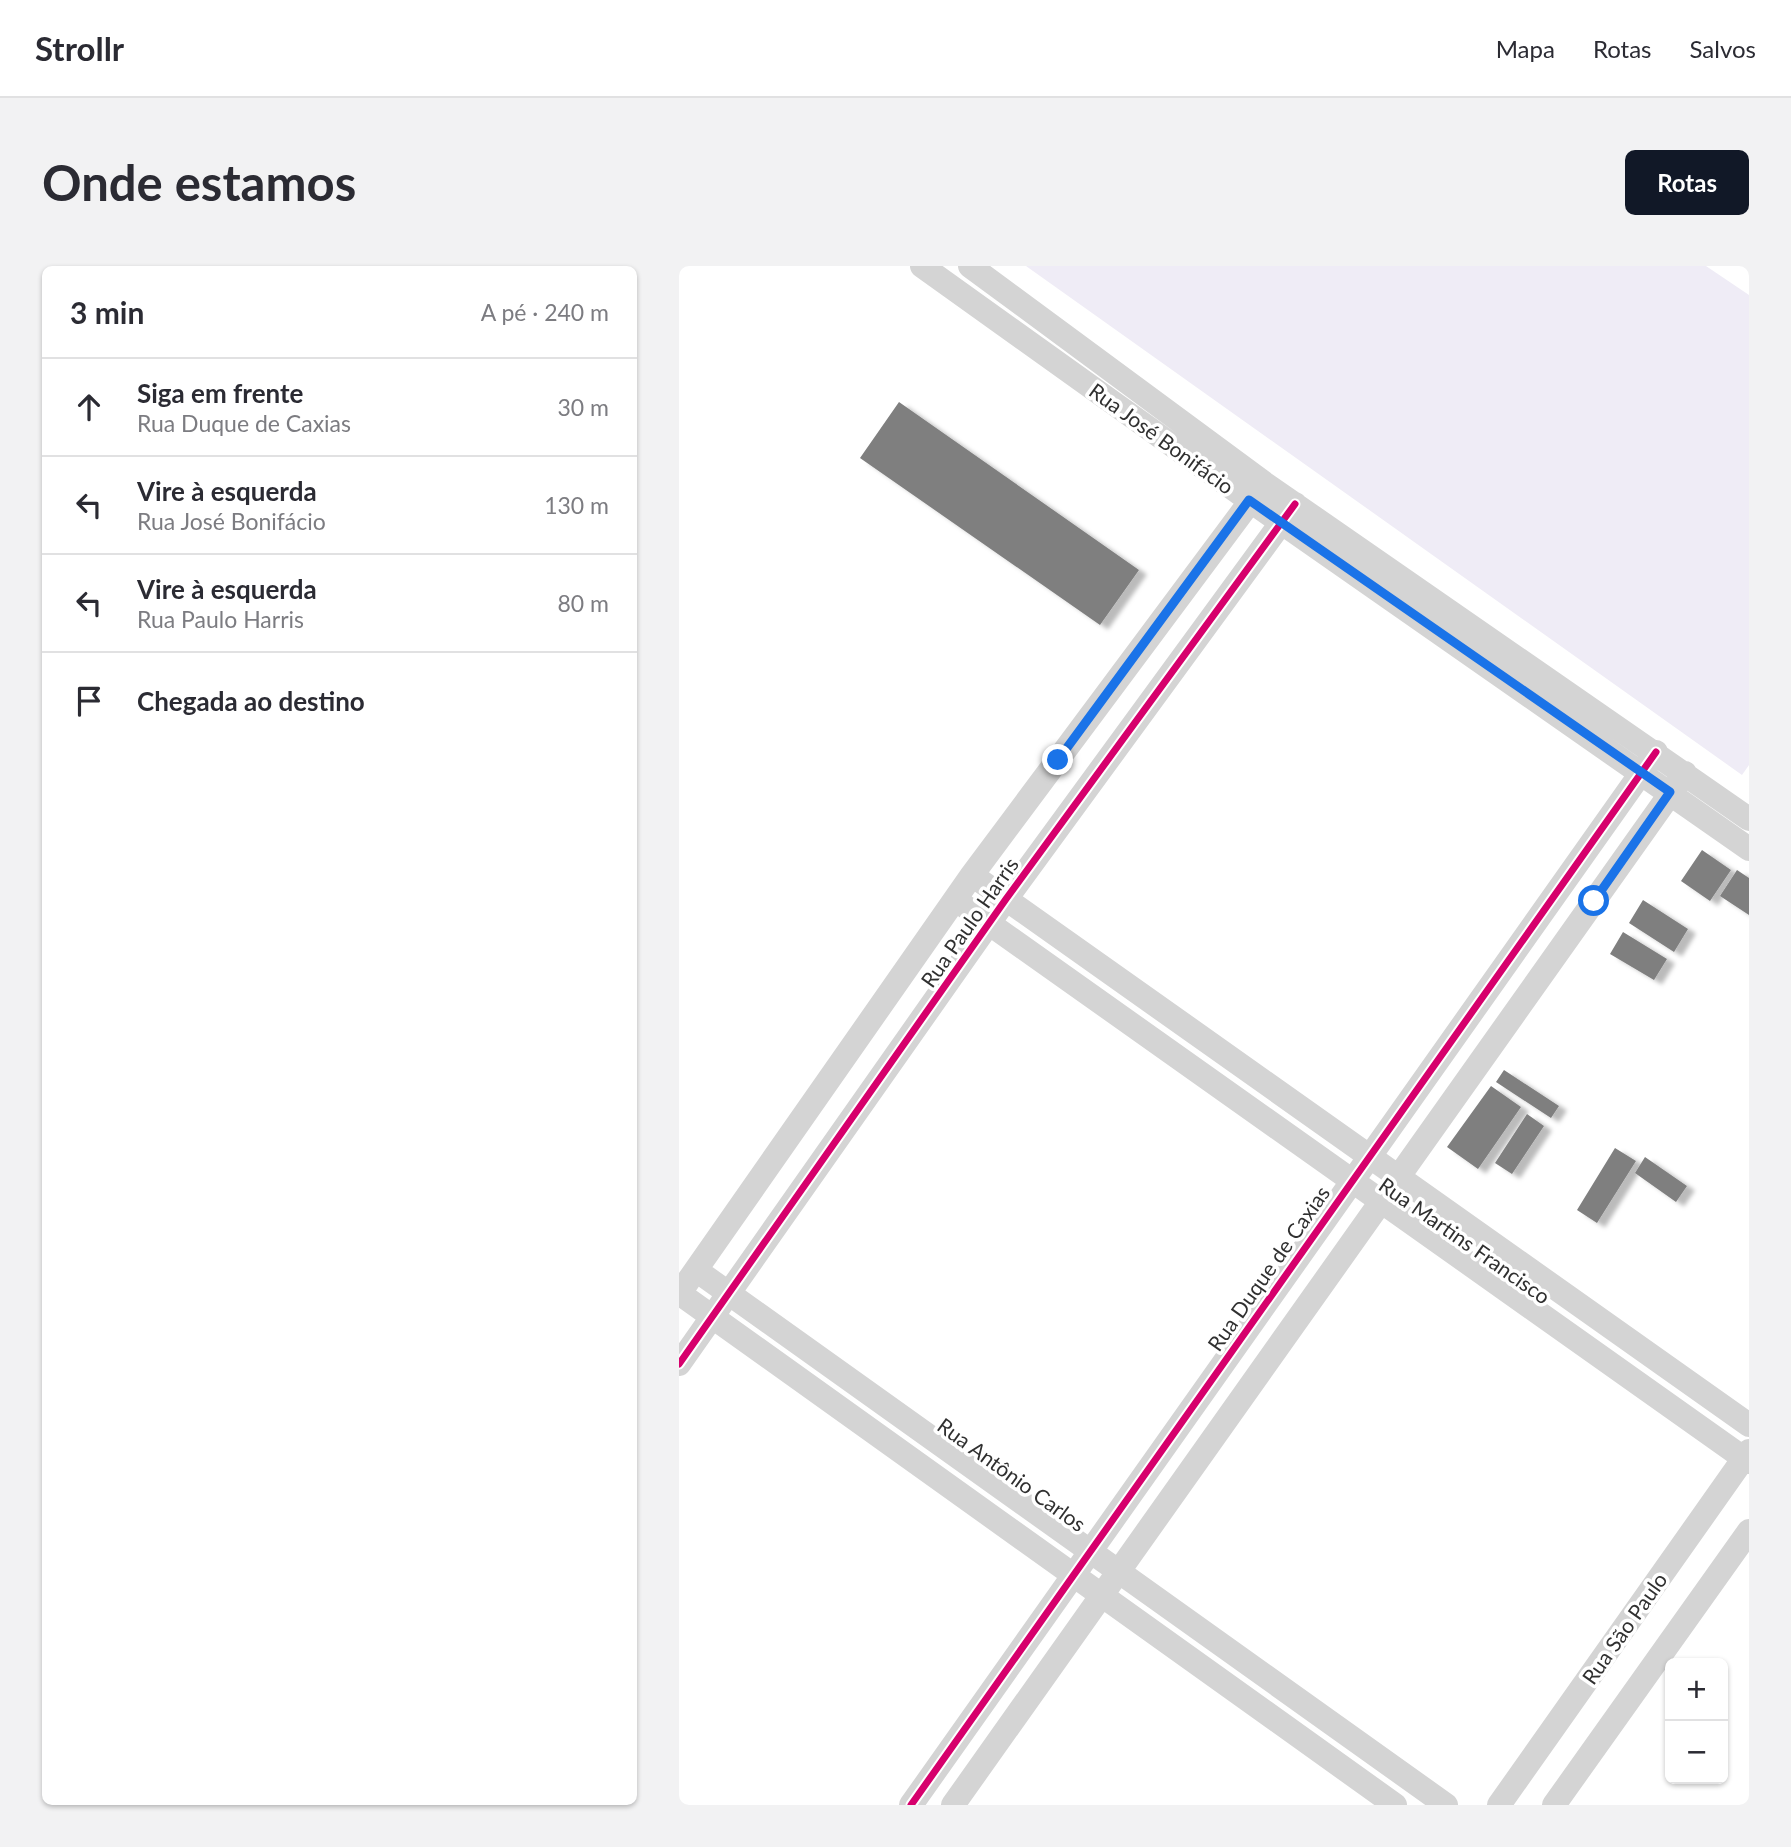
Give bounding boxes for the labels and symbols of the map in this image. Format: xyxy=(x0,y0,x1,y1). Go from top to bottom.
street label: Rua José Bonifácio xyxy=(1085,377,1239,499)
route end xyxy=(1042,744,1073,775)
street label: Rua Paulo Harris xyxy=(915,852,1023,992)
route start xyxy=(1578,885,1609,916)
street label: Rua Martins Francisco xyxy=(1375,1171,1555,1309)
street label: Rua Duque de Caxias xyxy=(1202,1181,1334,1355)
street label: Rua Antônio Carlos xyxy=(933,1412,1091,1536)
street label: Rua São Paulo xyxy=(1576,1567,1672,1689)

